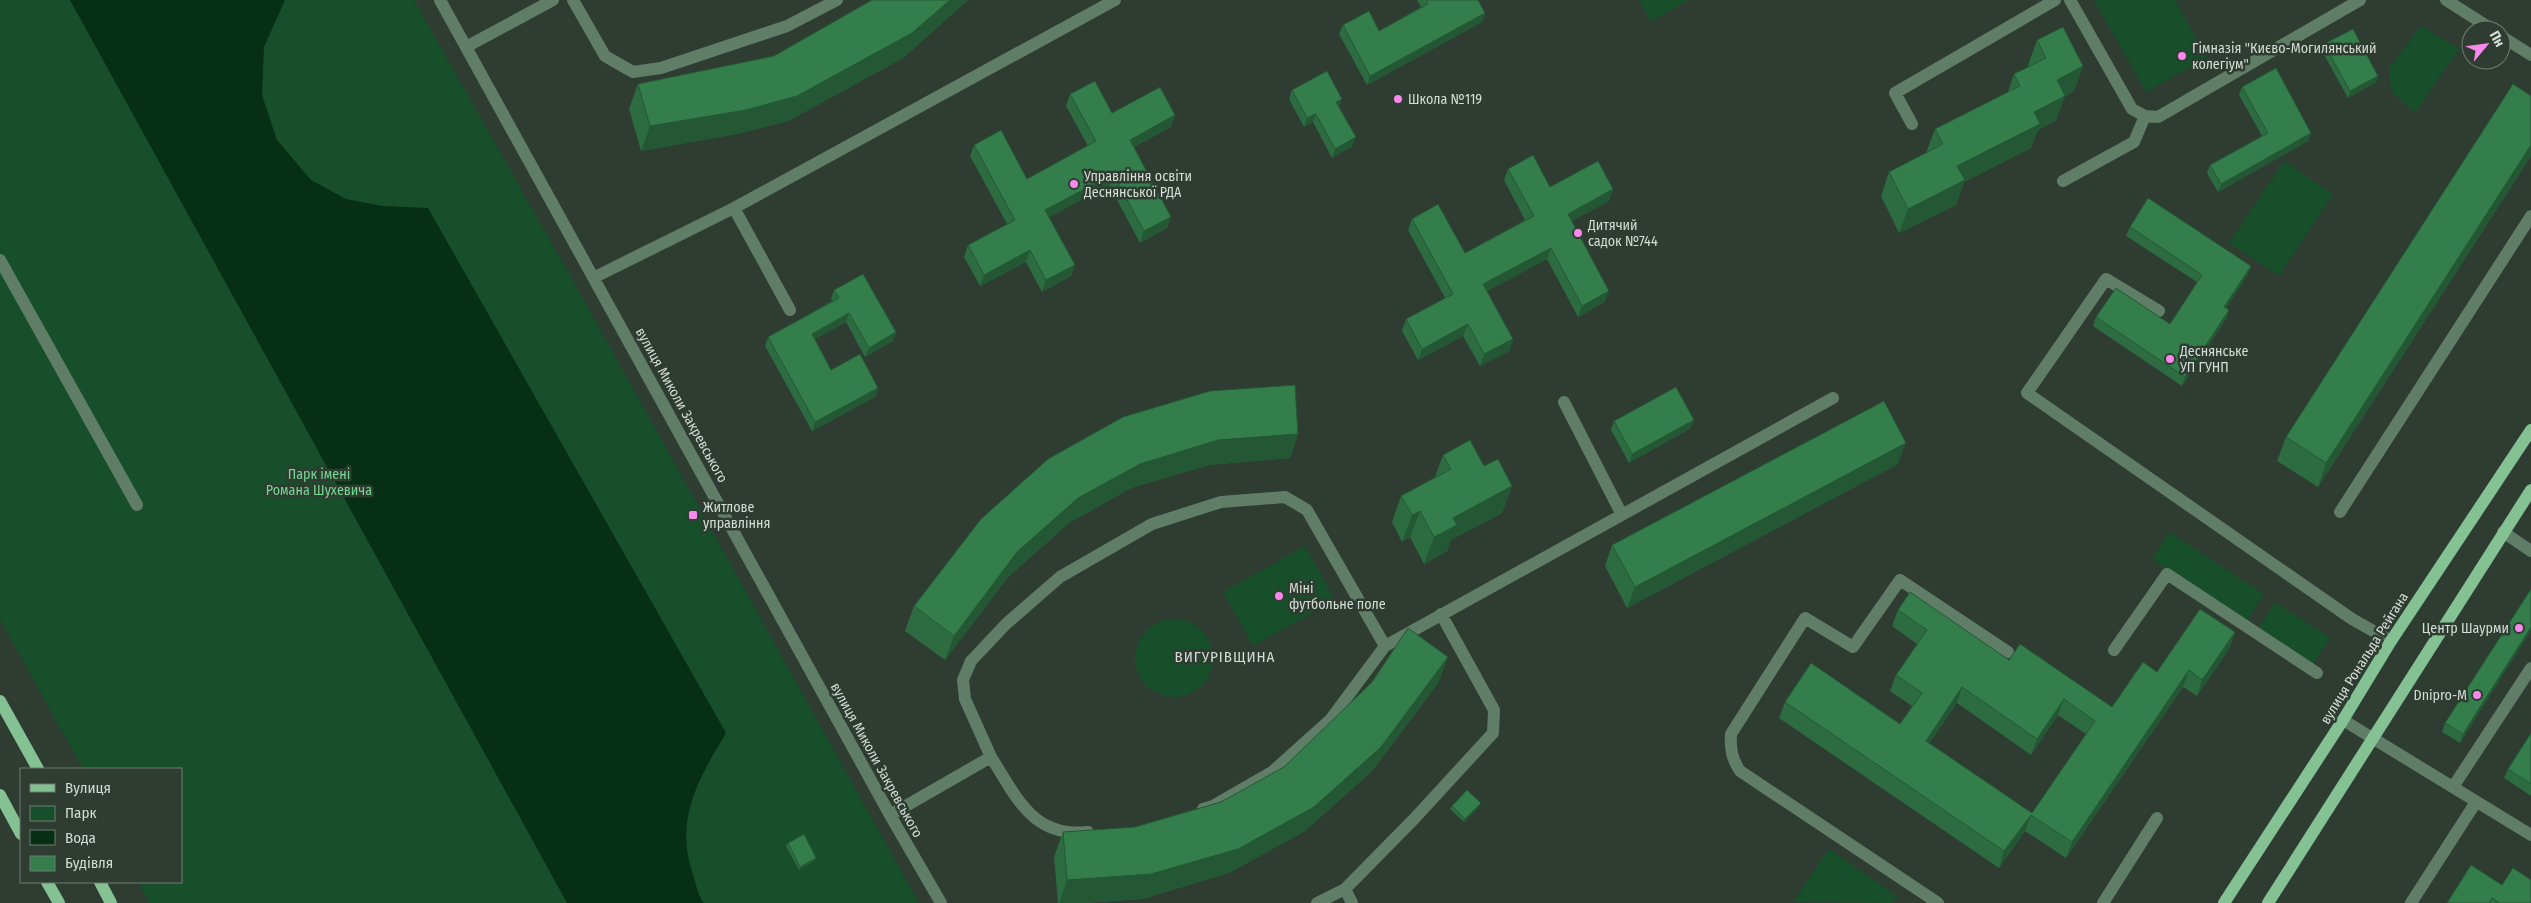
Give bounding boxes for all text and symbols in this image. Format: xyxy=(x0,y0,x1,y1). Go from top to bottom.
north arrow xyxy=(2461,20,2511,70)
text: Пн xyxy=(2486,28,2508,50)
place label: Гімназія "Києво-Могилянський колегіум" xyxy=(2192,40,2377,73)
marker: Гімназія "Києво-Могилянський колегіум" xyxy=(2176,50,2188,62)
place label: Школа №119 xyxy=(1408,91,1482,108)
marker: Школа №119 xyxy=(1392,93,1404,105)
place label: Управління освіти Деснянської РДА xyxy=(1083,168,1192,201)
marker: Управління освіти Деснянської РДА xyxy=(1068,178,1080,190)
place label: Дитячий садок №744 xyxy=(1587,217,1658,250)
marker: Дитячий садок №744 xyxy=(1572,227,1584,239)
street label: вулиця Миколи Закревського xyxy=(632,325,731,486)
place label: Деснянське УП ГУНП xyxy=(2179,343,2248,376)
marker: Деснянське УП ГУНП xyxy=(2164,353,2176,365)
park label: Парк імені Романа Шухевича xyxy=(266,466,372,499)
place label: Житлове управління xyxy=(703,499,770,532)
marker: Житлове управління xyxy=(687,509,699,521)
place label: Міні футбольне поле xyxy=(1289,580,1386,613)
street label: вулиця Рональда Рейгана xyxy=(2317,589,2412,727)
marker: Міні футбольне поле xyxy=(1273,590,1285,602)
place label: Центр Шаурми xyxy=(2422,620,2509,637)
marker: Центр Шаурми xyxy=(2513,622,2525,634)
district label: ВИГУРІВЩИНА xyxy=(1174,648,1276,666)
street label: вулиця Миколи Закревського xyxy=(827,680,926,841)
place label: Dnipro-M xyxy=(2414,687,2467,704)
marker: Dnipro-M xyxy=(2471,689,2483,701)
legend xyxy=(20,768,182,883)
text: Вулиця xyxy=(65,779,111,797)
text: Парк xyxy=(65,804,96,822)
text: Вода xyxy=(65,829,96,847)
text: Будівля xyxy=(65,854,113,872)

